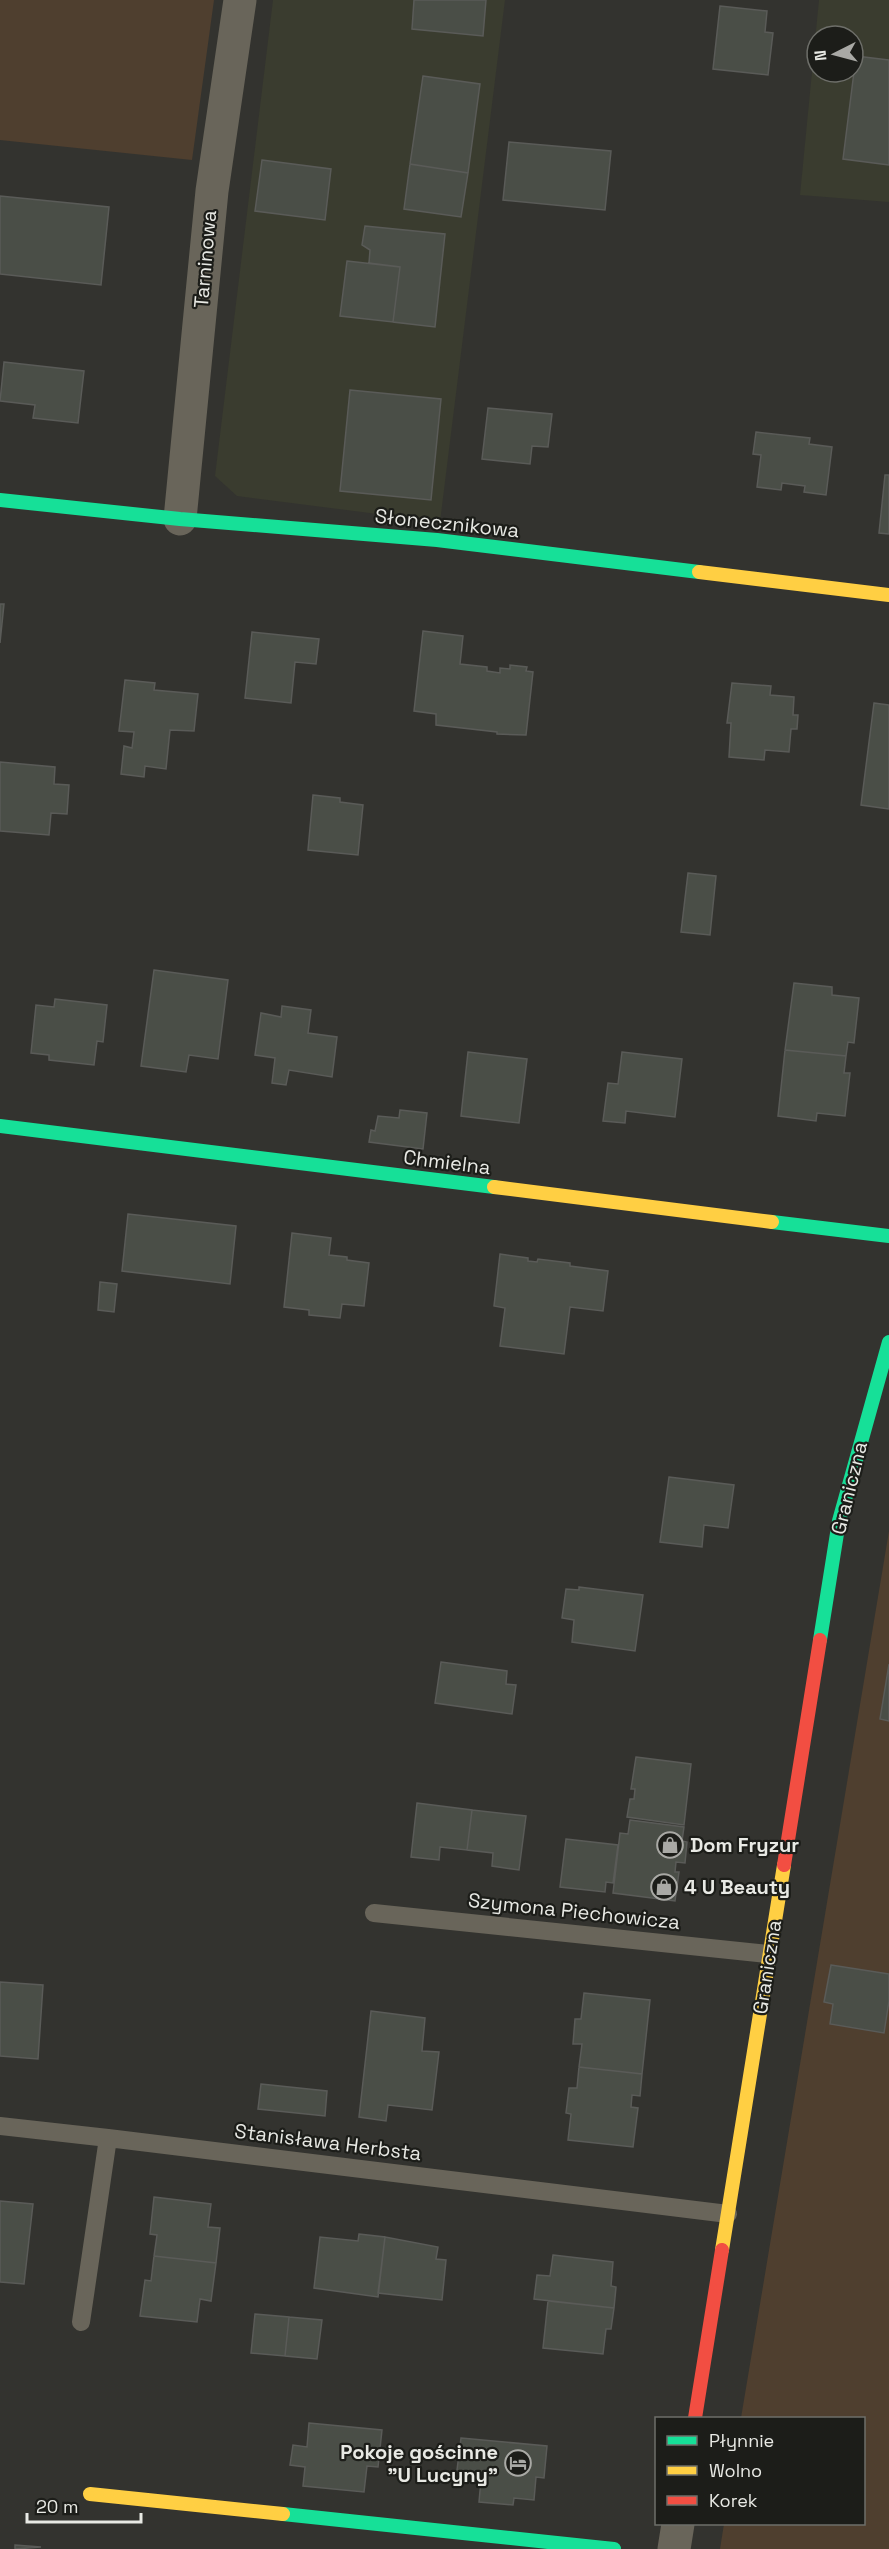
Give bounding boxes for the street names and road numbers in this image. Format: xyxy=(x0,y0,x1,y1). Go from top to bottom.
street label: Tarninowa xyxy=(188,209,222,309)
street label: Słonecznikowa xyxy=(374,502,520,544)
street label: Chmielna xyxy=(402,1144,492,1180)
street label: Graniczna xyxy=(825,1439,873,1537)
street label: Szymona Piechowicza xyxy=(467,1887,681,1935)
street label: Graniczna xyxy=(747,1918,787,2016)
street label: Stanisława Herbsta xyxy=(233,2118,423,2166)

